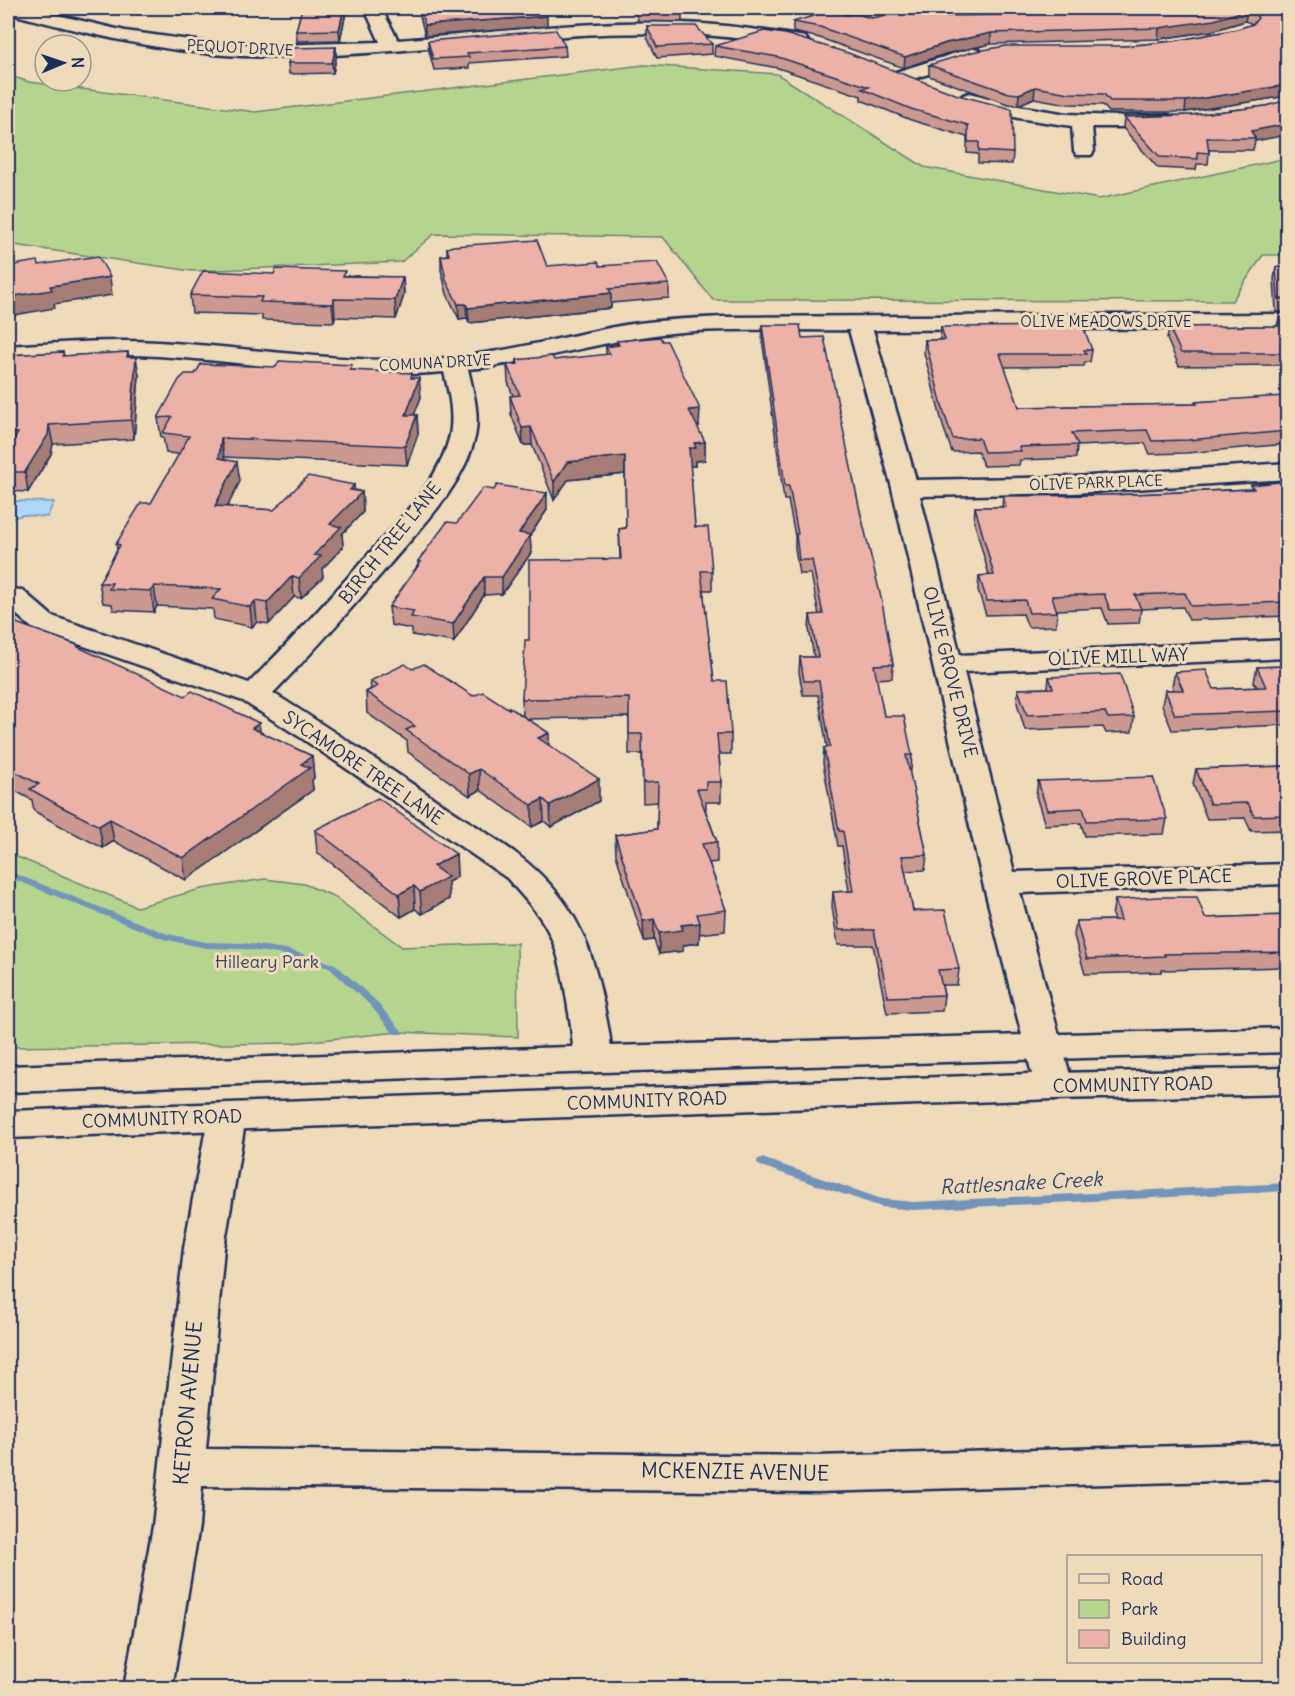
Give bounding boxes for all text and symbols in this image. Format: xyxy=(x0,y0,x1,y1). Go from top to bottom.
north arrow xyxy=(33,33,93,93)
street label: PEQUOT DRIVE xyxy=(186,35,294,60)
text: N xyxy=(68,57,88,68)
street label: OLIVE MEADOWS DRIVE xyxy=(1020,312,1192,331)
street label: COMUNA DRIVE xyxy=(378,350,492,375)
street label: OLIVE PARK PLACE xyxy=(1029,471,1163,494)
street label: BIRCH TREE LANE xyxy=(333,477,446,608)
street label: OLIVE GROVE DRIVE xyxy=(918,584,983,760)
street label: OLIVE MILL WAY xyxy=(1047,643,1189,670)
street label: SYCAMORE TREE LANE xyxy=(279,705,448,830)
street label: OLIVE GROVE PLACE xyxy=(1055,864,1233,893)
park label: Hilleary Park xyxy=(215,950,319,973)
street label: COMMUNITY ROAD xyxy=(1053,1072,1213,1097)
street label: COMMUNITY ROAD xyxy=(566,1086,728,1115)
street label: COMMUNITY ROAD xyxy=(81,1104,243,1133)
water label: Rattlesnake Creek xyxy=(939,1166,1105,1199)
street label: KETRON AVENUE xyxy=(167,1320,208,1486)
street label: MCKENZIE AVENUE xyxy=(641,1456,829,1487)
legend xyxy=(1067,1555,1262,1663)
text: Road xyxy=(1121,1567,1164,1590)
text: Park xyxy=(1121,1597,1158,1620)
text: Building xyxy=(1121,1627,1186,1650)

